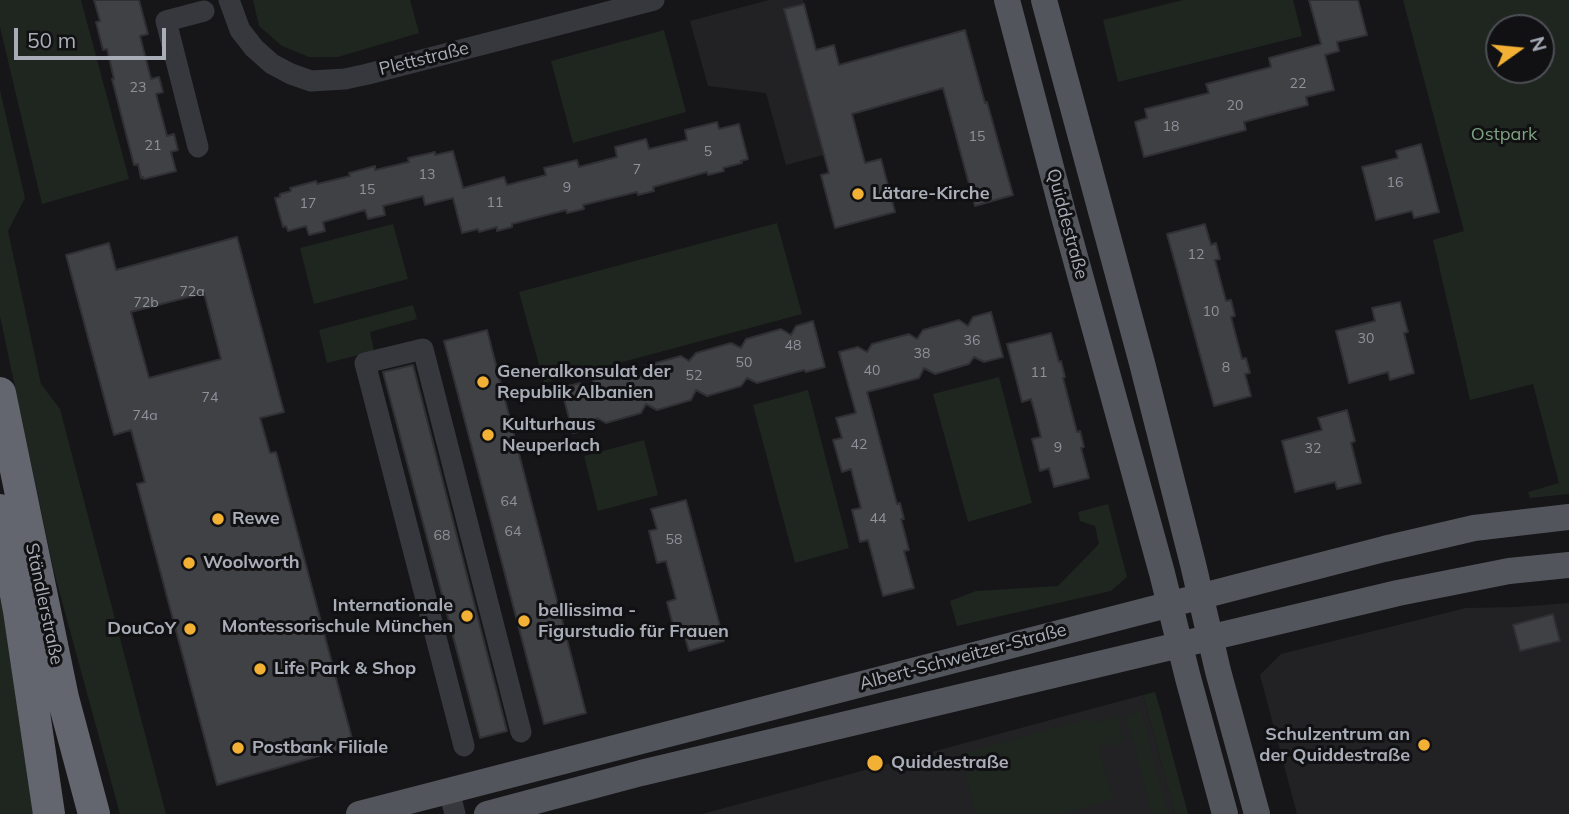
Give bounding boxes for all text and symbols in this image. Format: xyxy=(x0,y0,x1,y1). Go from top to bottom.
scale bar xyxy=(18,14,170,58)
north arrow xyxy=(1485,14,1555,84)
text: 50 m xyxy=(27,27,76,53)
text: N xyxy=(1525,34,1552,54)
street label: Plettstraße xyxy=(377,37,471,81)
house number: 22 xyxy=(1290,76,1306,92)
house number: 23 xyxy=(130,80,146,96)
house number: 20 xyxy=(1227,98,1243,114)
house number: 18 xyxy=(1163,119,1179,135)
park label: Ostpark xyxy=(1471,124,1537,146)
house number: 15 xyxy=(969,129,985,145)
house number: 21 xyxy=(145,138,161,154)
house number: 5 xyxy=(704,144,712,160)
house number: 7 xyxy=(633,162,641,178)
street label: Quiddestraße xyxy=(1042,166,1092,282)
house number: 13 xyxy=(419,167,435,183)
house number: 16 xyxy=(1387,175,1403,191)
house number: 9 xyxy=(563,180,571,196)
house number: 15 xyxy=(359,182,375,198)
place label: Lätare-Kirche xyxy=(872,183,990,205)
marker: Lätare-Kirche xyxy=(850,186,866,202)
house number: 11 xyxy=(487,195,503,211)
house number: 17 xyxy=(300,196,316,212)
house number: 12 xyxy=(1188,247,1204,263)
house number: 72a xyxy=(179,284,205,300)
house number: 72b xyxy=(133,295,159,311)
house number: 10 xyxy=(1203,304,1219,320)
house number: 30 xyxy=(1358,331,1374,347)
house number: 36 xyxy=(964,333,980,349)
house number: 48 xyxy=(785,338,801,354)
house number: 38 xyxy=(914,346,930,362)
house number: 50 xyxy=(736,355,752,371)
house number: 8 xyxy=(1222,360,1230,376)
place label: Generalkonsulat der Republik Albanien xyxy=(497,361,670,404)
house number: 40 xyxy=(864,363,880,379)
house number: 11 xyxy=(1031,365,1047,381)
house number: 52 xyxy=(686,368,702,384)
marker: Generalkonsulat der Republik Albanien xyxy=(475,374,491,390)
house number: 74 xyxy=(202,390,218,406)
house number: 74a xyxy=(132,408,158,424)
place label: Kulturhaus Neuperlach xyxy=(502,414,600,457)
marker: Kulturhaus Neuperlach xyxy=(480,427,496,443)
house number: 42 xyxy=(851,437,867,453)
house number: 9 xyxy=(1054,440,1062,456)
house number: 32 xyxy=(1305,441,1321,457)
house number: 64 xyxy=(501,494,517,510)
place label: Rewe xyxy=(232,508,280,530)
marker: Rewe xyxy=(210,511,226,527)
house number: 44 xyxy=(870,511,886,527)
house number: 64 xyxy=(505,524,521,540)
house number: 68 xyxy=(434,528,450,544)
house number: 58 xyxy=(666,532,682,548)
street label: Ständlerstraße xyxy=(21,541,67,667)
place label: Woolworth xyxy=(203,552,300,574)
marker: Woolworth xyxy=(181,555,197,571)
place label: Internationale Montessorischule München xyxy=(222,595,453,638)
place label: bellissima - Figurstudio für Frauen xyxy=(538,600,729,642)
marker: Internationale Montessorischule München xyxy=(459,608,475,624)
marker: bellissima - Figurstudio für Frauen xyxy=(516,613,532,629)
place label: DouCoY xyxy=(107,618,176,640)
street label: Albert-Schweitzer-Straße xyxy=(857,619,1069,695)
marker: DouCoY xyxy=(182,621,198,637)
place label: Life Park & Shop xyxy=(274,658,416,680)
marker: Life Park & Shop xyxy=(252,661,268,677)
place label: Schulzentrum an der Quiddestraße xyxy=(1259,724,1410,766)
place label: Postbank Filiale xyxy=(252,737,388,759)
marker: Schulzentrum an der Quiddestraße xyxy=(1416,737,1432,753)
marker: Postbank Filiale xyxy=(230,740,246,756)
place label: Quiddestraße xyxy=(891,752,1009,774)
marker: Quiddestraße xyxy=(865,753,885,773)

